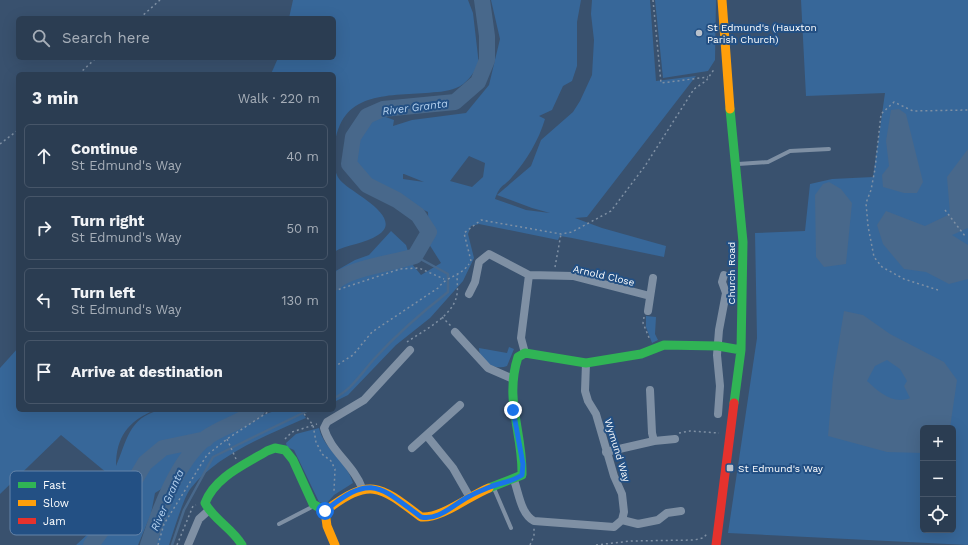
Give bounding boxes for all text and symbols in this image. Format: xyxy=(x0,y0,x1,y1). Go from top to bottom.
search box xyxy=(16,16,336,60)
place label: St Edmund's (Hauxton Parish Church) xyxy=(707,22,817,45)
icon: search xyxy=(30,27,52,49)
marker: St Edmund's (Hauxton Parish Church) xyxy=(694,28,704,38)
text: Search here xyxy=(62,29,150,47)
text: 3 min xyxy=(32,88,78,108)
text: Walk · 220 m xyxy=(238,91,320,106)
water label: River Granta xyxy=(382,97,449,118)
text: Continue xyxy=(71,140,138,158)
icon: ahead xyxy=(33,145,55,167)
text: 40 m xyxy=(286,149,319,164)
text: St Edmund's Way xyxy=(71,158,182,173)
text: Turn right xyxy=(71,212,144,230)
icon: right xyxy=(33,217,55,239)
text: 50 m xyxy=(287,221,319,236)
text: St Edmund's Way xyxy=(71,230,182,245)
street label: Church Road xyxy=(726,242,737,304)
street label: Arnold Close xyxy=(572,263,636,288)
text: Turn left xyxy=(71,284,135,302)
icon: left xyxy=(33,289,55,311)
text: 130 m xyxy=(281,293,319,308)
text: St Edmund's Way xyxy=(71,302,182,317)
icon: arrive xyxy=(33,361,55,383)
text: Arrive at destination xyxy=(71,363,223,381)
route end xyxy=(504,401,522,419)
street label: Wymund Way xyxy=(603,417,633,484)
map controls xyxy=(920,425,956,533)
button: + xyxy=(920,425,956,461)
button: − xyxy=(920,461,956,497)
marker: St Edmund's Way xyxy=(725,463,735,473)
place label: St Edmund's Way xyxy=(738,463,824,474)
water label: River Granta xyxy=(148,467,187,533)
legend xyxy=(10,471,142,535)
text: Fast xyxy=(43,479,66,492)
text: Slow xyxy=(43,497,69,510)
button: locate xyxy=(920,497,956,533)
route start xyxy=(316,502,334,520)
text: Jam xyxy=(43,515,66,528)

